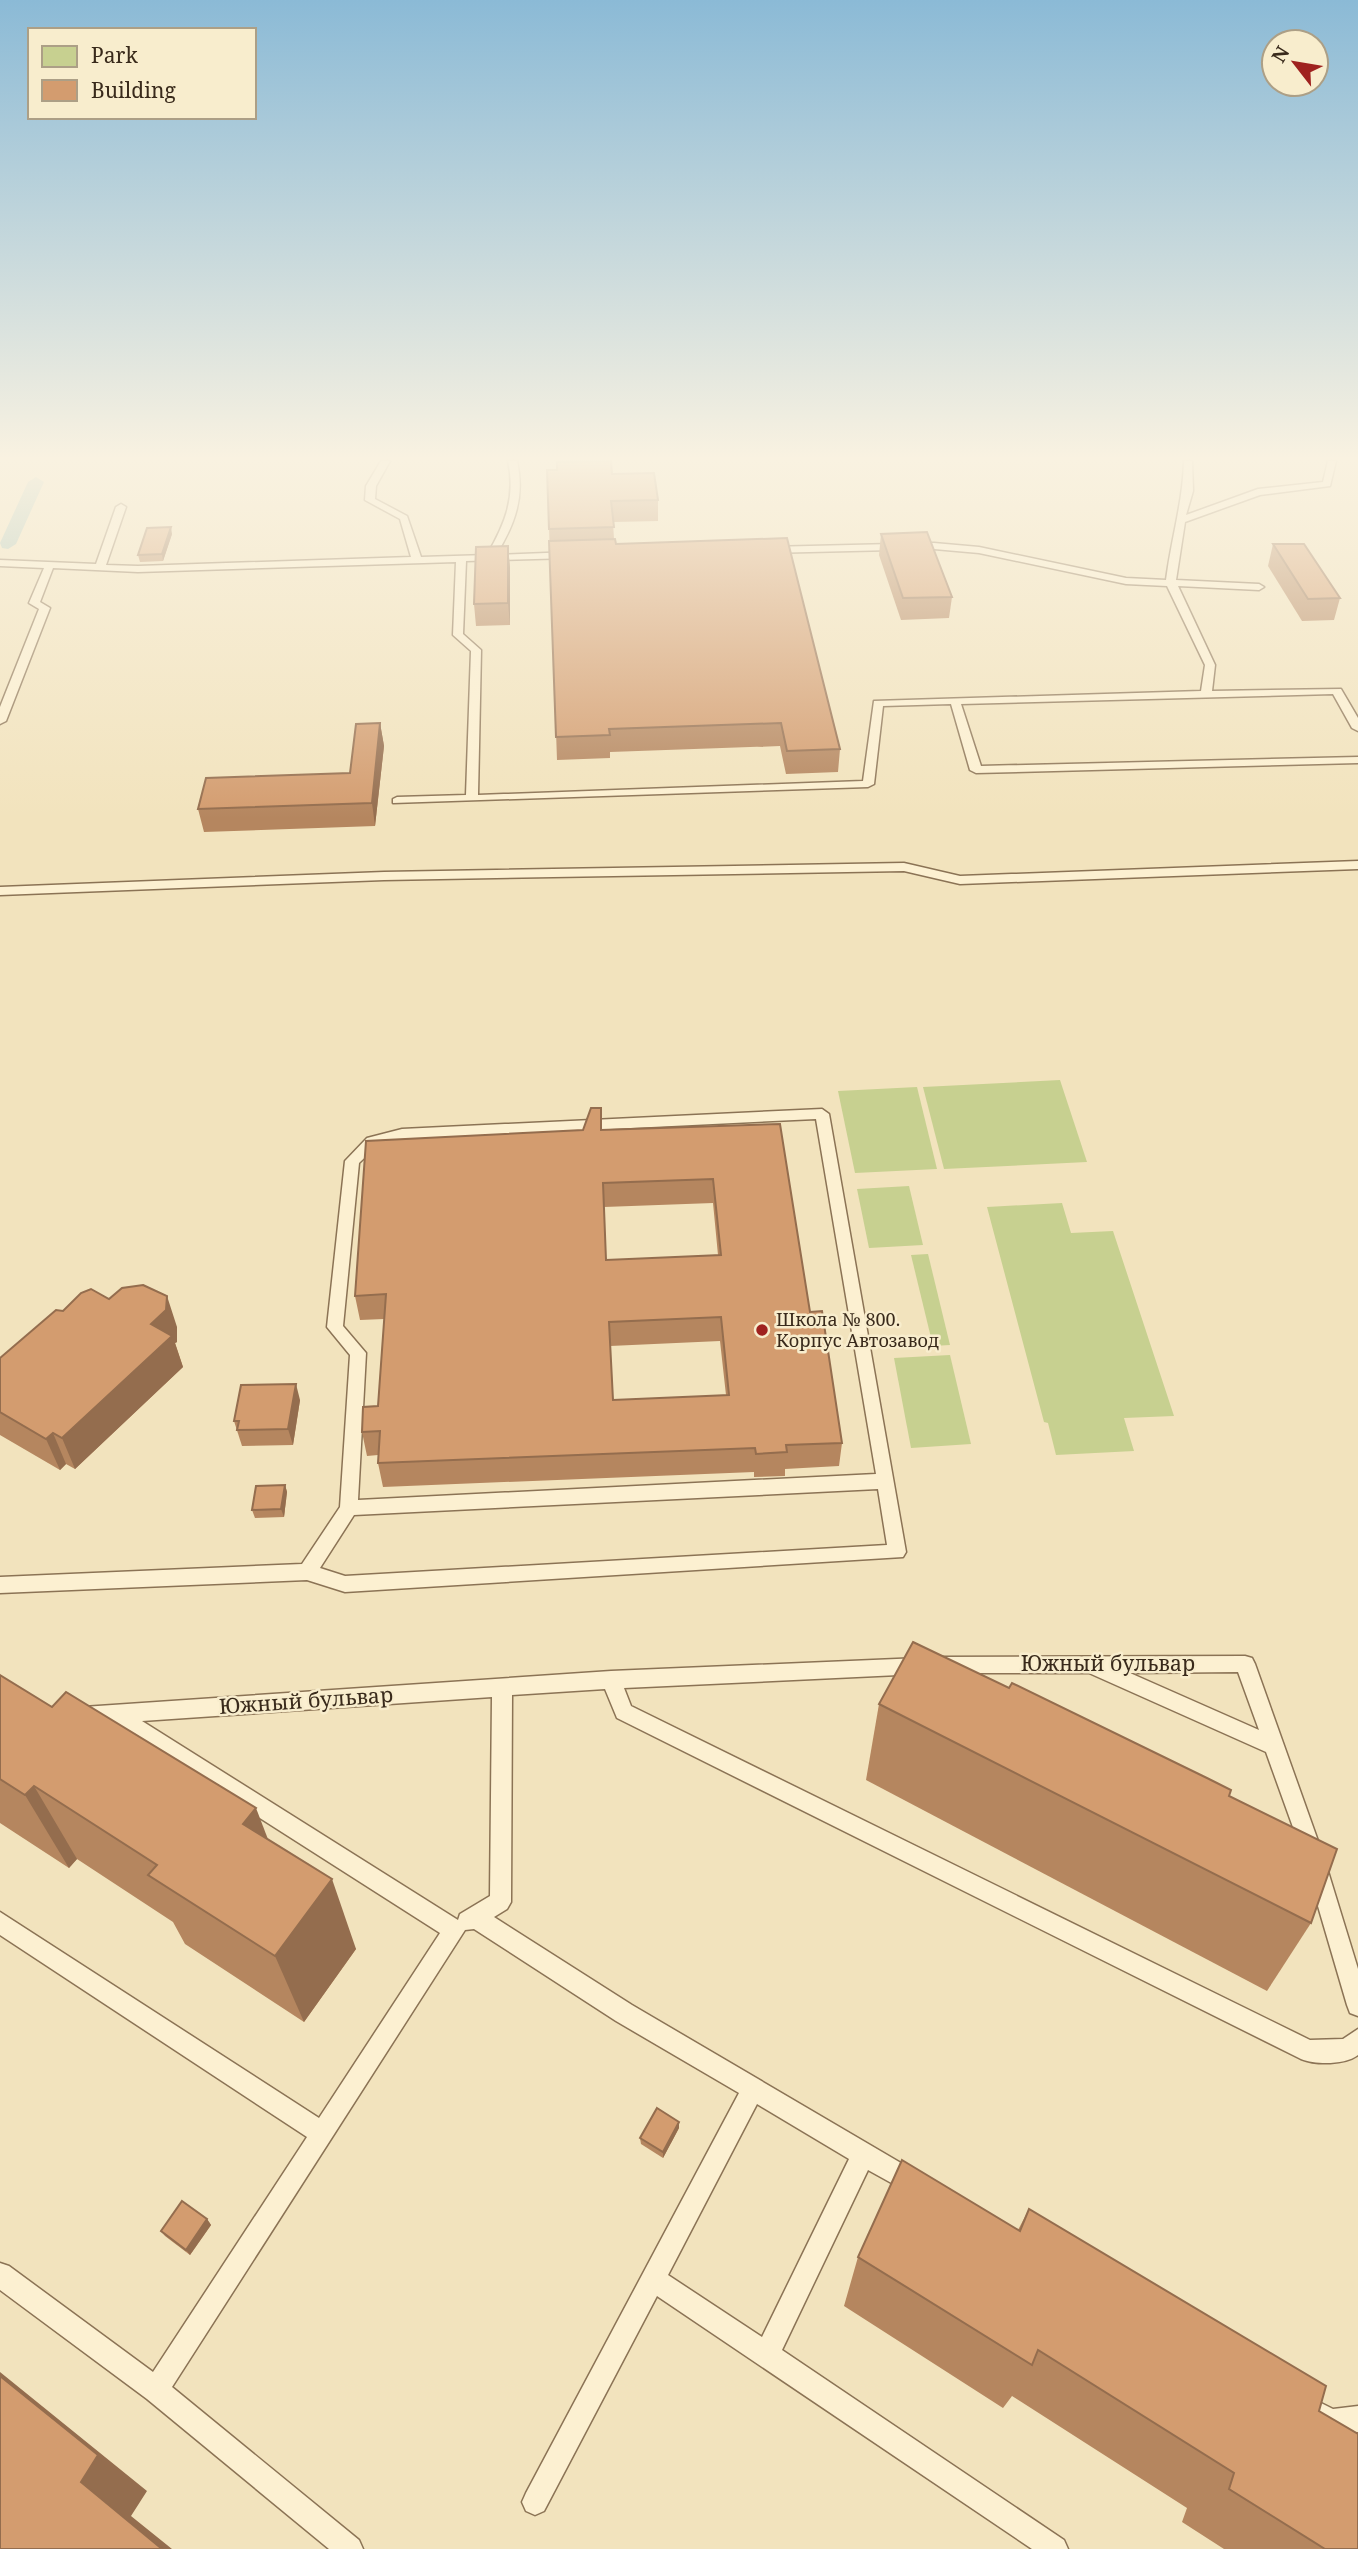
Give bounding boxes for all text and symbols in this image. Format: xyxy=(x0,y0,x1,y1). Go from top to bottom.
legend xyxy=(28,28,256,119)
north arrow xyxy=(1260,28,1330,98)
text: Park xyxy=(91,41,138,69)
text: N xyxy=(1265,41,1295,67)
text: Building xyxy=(91,76,176,104)
place label: Школа № 800. Корпус Автозавод xyxy=(776,1307,939,1352)
marker: Школа № 800. Корпус Автозавод xyxy=(754,1322,770,1338)
street label: Южный бульвар xyxy=(1021,1649,1195,1677)
street label: Южный бульвар xyxy=(218,1680,394,1720)

